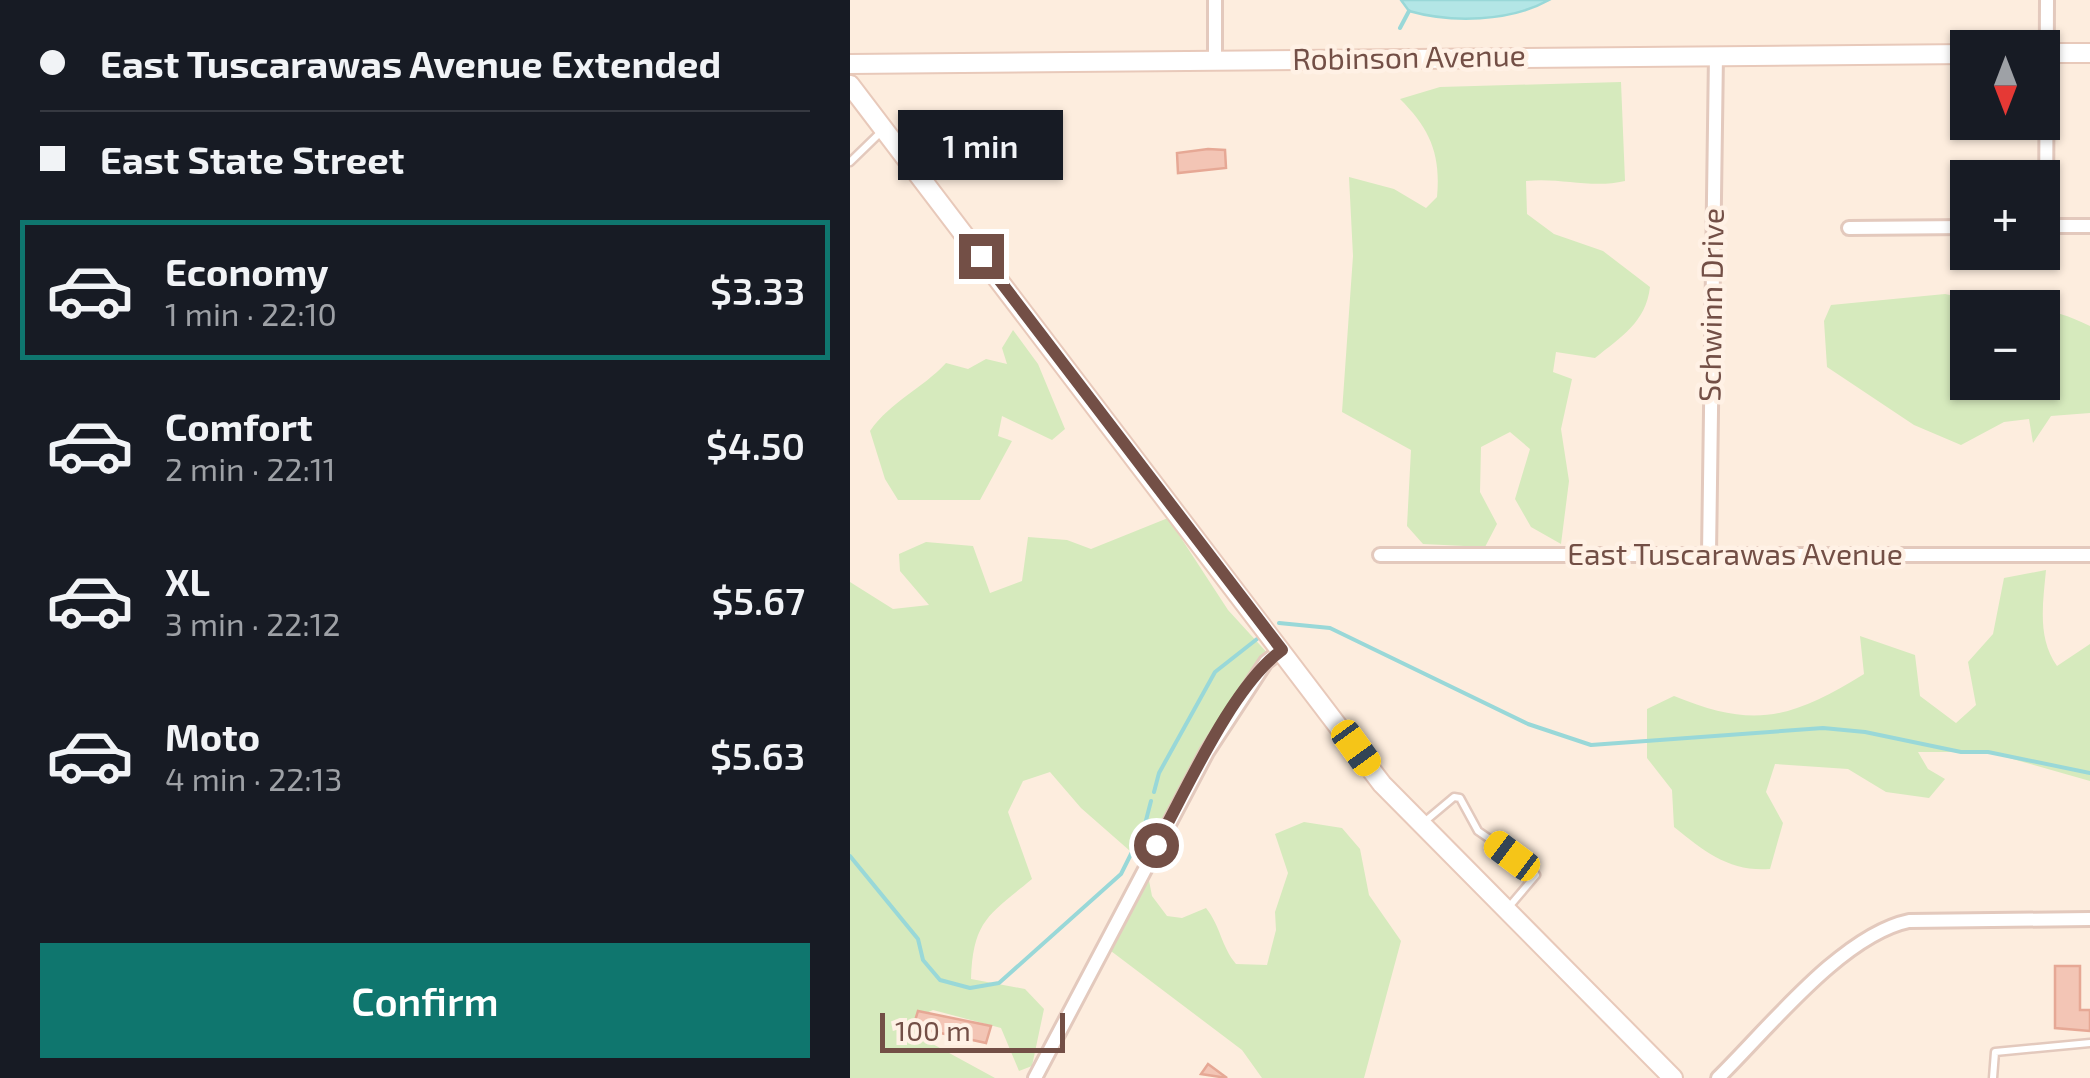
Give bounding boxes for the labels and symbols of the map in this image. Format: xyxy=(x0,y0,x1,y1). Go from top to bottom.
north arrow xyxy=(1950,30,2060,140)
street label: Robinson Avenue xyxy=(1292,36,1526,76)
callout: 1 min xyxy=(898,111,1064,181)
street label: Schwinn Drive xyxy=(1690,208,1730,402)
route end xyxy=(959,234,1004,279)
street label: East Tuscarawas Avenue xyxy=(1567,535,1903,571)
car xyxy=(1326,715,1386,781)
route start xyxy=(1134,823,1179,868)
car xyxy=(1479,826,1545,886)
scale bar xyxy=(880,1008,1065,1052)

